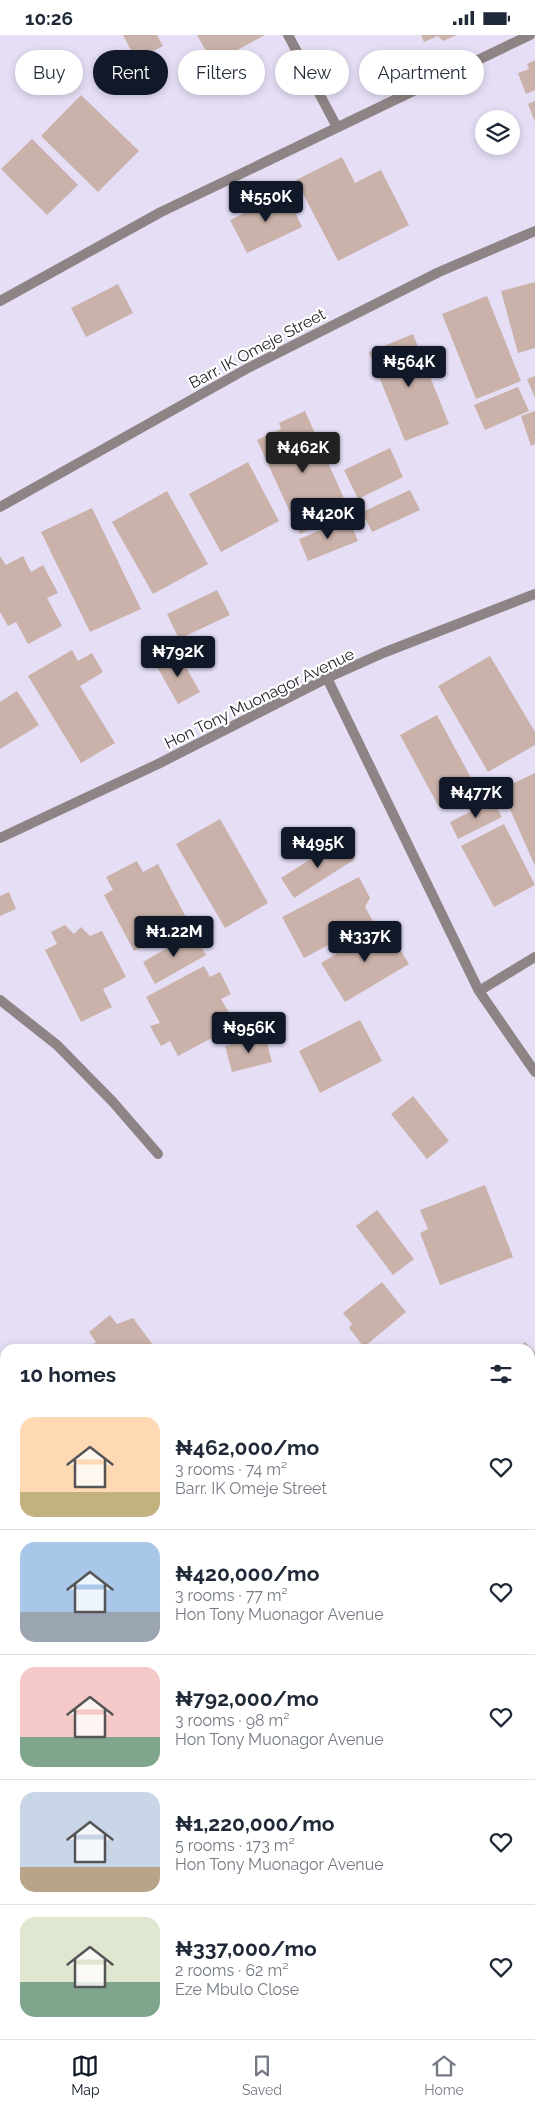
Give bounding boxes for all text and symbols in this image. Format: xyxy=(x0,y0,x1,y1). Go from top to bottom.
text: 10:26 xyxy=(25,7,73,29)
chip: Buy xyxy=(15,50,83,95)
chip: Rent xyxy=(93,50,168,95)
chip: Filters xyxy=(178,50,265,95)
chip: New xyxy=(275,50,349,95)
chip: Apartment xyxy=(359,50,484,95)
map controls xyxy=(475,110,520,155)
button: layers xyxy=(475,110,520,155)
pin: ₦550K xyxy=(231,181,301,223)
text: ₦550K xyxy=(240,187,292,206)
street label: Barr. IK Omeje Street xyxy=(186,304,329,392)
pin: ₦564K xyxy=(374,345,444,388)
text: ₦564K xyxy=(383,352,435,371)
pin: ₦462K xyxy=(268,431,338,474)
text: ₦462K xyxy=(277,438,329,457)
pin: ₦420K xyxy=(293,497,363,540)
text: ₦420K xyxy=(302,504,354,523)
pin: ₦792K xyxy=(143,635,213,678)
text: ₦792K xyxy=(152,642,204,661)
street label: Hon Tony Muonagor Avenue xyxy=(161,644,357,753)
pin: ₦477K xyxy=(441,777,511,819)
text: ₦477K xyxy=(450,783,502,802)
pin: ₦495K xyxy=(283,827,353,869)
text: ₦495K xyxy=(292,833,344,852)
pin: ₦1.22M xyxy=(133,915,215,958)
pin: ₦337K xyxy=(330,921,400,963)
text: ₦1.22M xyxy=(145,922,203,941)
text: ₦337K xyxy=(339,927,391,946)
pin: ₦956K xyxy=(214,1011,284,1054)
text: ₦956K xyxy=(223,1018,275,1037)
icon: filters xyxy=(487,1360,515,1388)
text: 10 homes xyxy=(20,1362,116,1387)
text: ₦462,000/mo xyxy=(175,1435,319,1460)
icon: home xyxy=(60,1437,120,1497)
icon: heart xyxy=(487,1453,515,1481)
text: 3 rooms · 74 m² xyxy=(175,1460,287,1479)
text: Barr. IK Omeje Street xyxy=(175,1479,327,1498)
text: ₦420,000/mo xyxy=(175,1561,319,1586)
icon: home xyxy=(60,1562,120,1622)
icon: heart xyxy=(487,1578,515,1606)
text: 3 rooms · 77 m² xyxy=(175,1586,288,1605)
text: Hon Tony Muonagor Avenue xyxy=(175,1605,384,1624)
text: ₦792,000/mo xyxy=(175,1686,319,1711)
icon: home xyxy=(60,1687,120,1747)
icon: heart xyxy=(487,1703,515,1731)
text: 3 rooms · 98 m² xyxy=(175,1711,290,1730)
text: Hon Tony Muonagor Avenue xyxy=(175,1730,384,1749)
text: ₦1,220,000/mo xyxy=(175,1811,335,1836)
icon: home xyxy=(60,1812,120,1872)
icon: heart xyxy=(487,1828,515,1856)
text: 5 rooms · 173 m² xyxy=(175,1836,295,1855)
text: Hon Tony Muonagor Avenue xyxy=(175,1855,384,1874)
text: ₦337,000/mo xyxy=(175,1936,317,1961)
icon: home xyxy=(60,1937,120,1997)
icon: heart xyxy=(487,1953,515,1981)
text: 2 rooms · 62 m² xyxy=(175,1961,288,1980)
text: Eze Mbulo Close xyxy=(175,1980,299,1999)
tab: Map xyxy=(71,2052,100,2098)
tab: Saved xyxy=(242,2052,282,2098)
tab: Home xyxy=(424,2052,464,2098)

